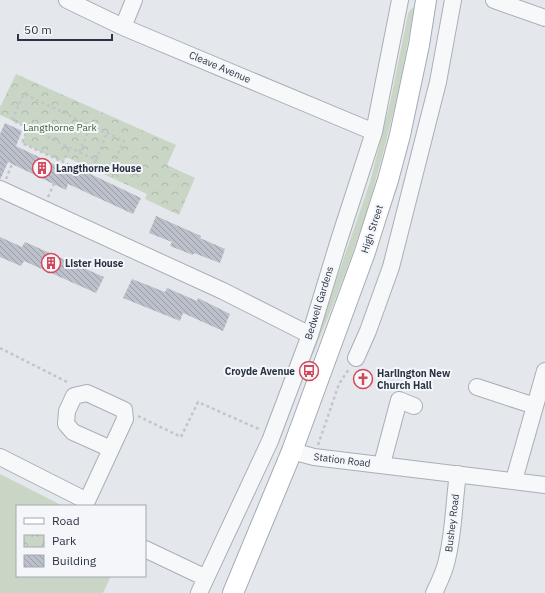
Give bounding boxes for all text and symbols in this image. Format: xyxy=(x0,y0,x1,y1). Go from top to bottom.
scale bar xyxy=(18,16,112,42)
text: 50 m xyxy=(24,22,52,37)
street label: Cleave Avenue xyxy=(187,48,253,86)
park label: Langthorne Park xyxy=(23,121,97,134)
building icon: Langthorne House xyxy=(31,157,53,179)
place label: Langthorne House xyxy=(56,162,142,175)
street label: High Street xyxy=(358,203,386,255)
building icon: Lister House xyxy=(40,252,62,274)
place label: Lister House xyxy=(65,257,124,270)
street label: Bedwell Gardens xyxy=(302,264,336,341)
bus stop icon: Croyde Avenue xyxy=(298,360,320,382)
place label: Croyde Avenue xyxy=(225,365,295,378)
place label: Harlington New Church Hall xyxy=(377,367,451,392)
church icon: Harlington New Church Hall xyxy=(352,368,374,390)
street label: Station Road xyxy=(313,450,371,470)
street label: Bushey Road xyxy=(442,493,462,553)
legend xyxy=(16,505,146,577)
text: Road xyxy=(52,513,80,528)
text: Park xyxy=(52,533,77,548)
text: Building xyxy=(52,553,97,568)

